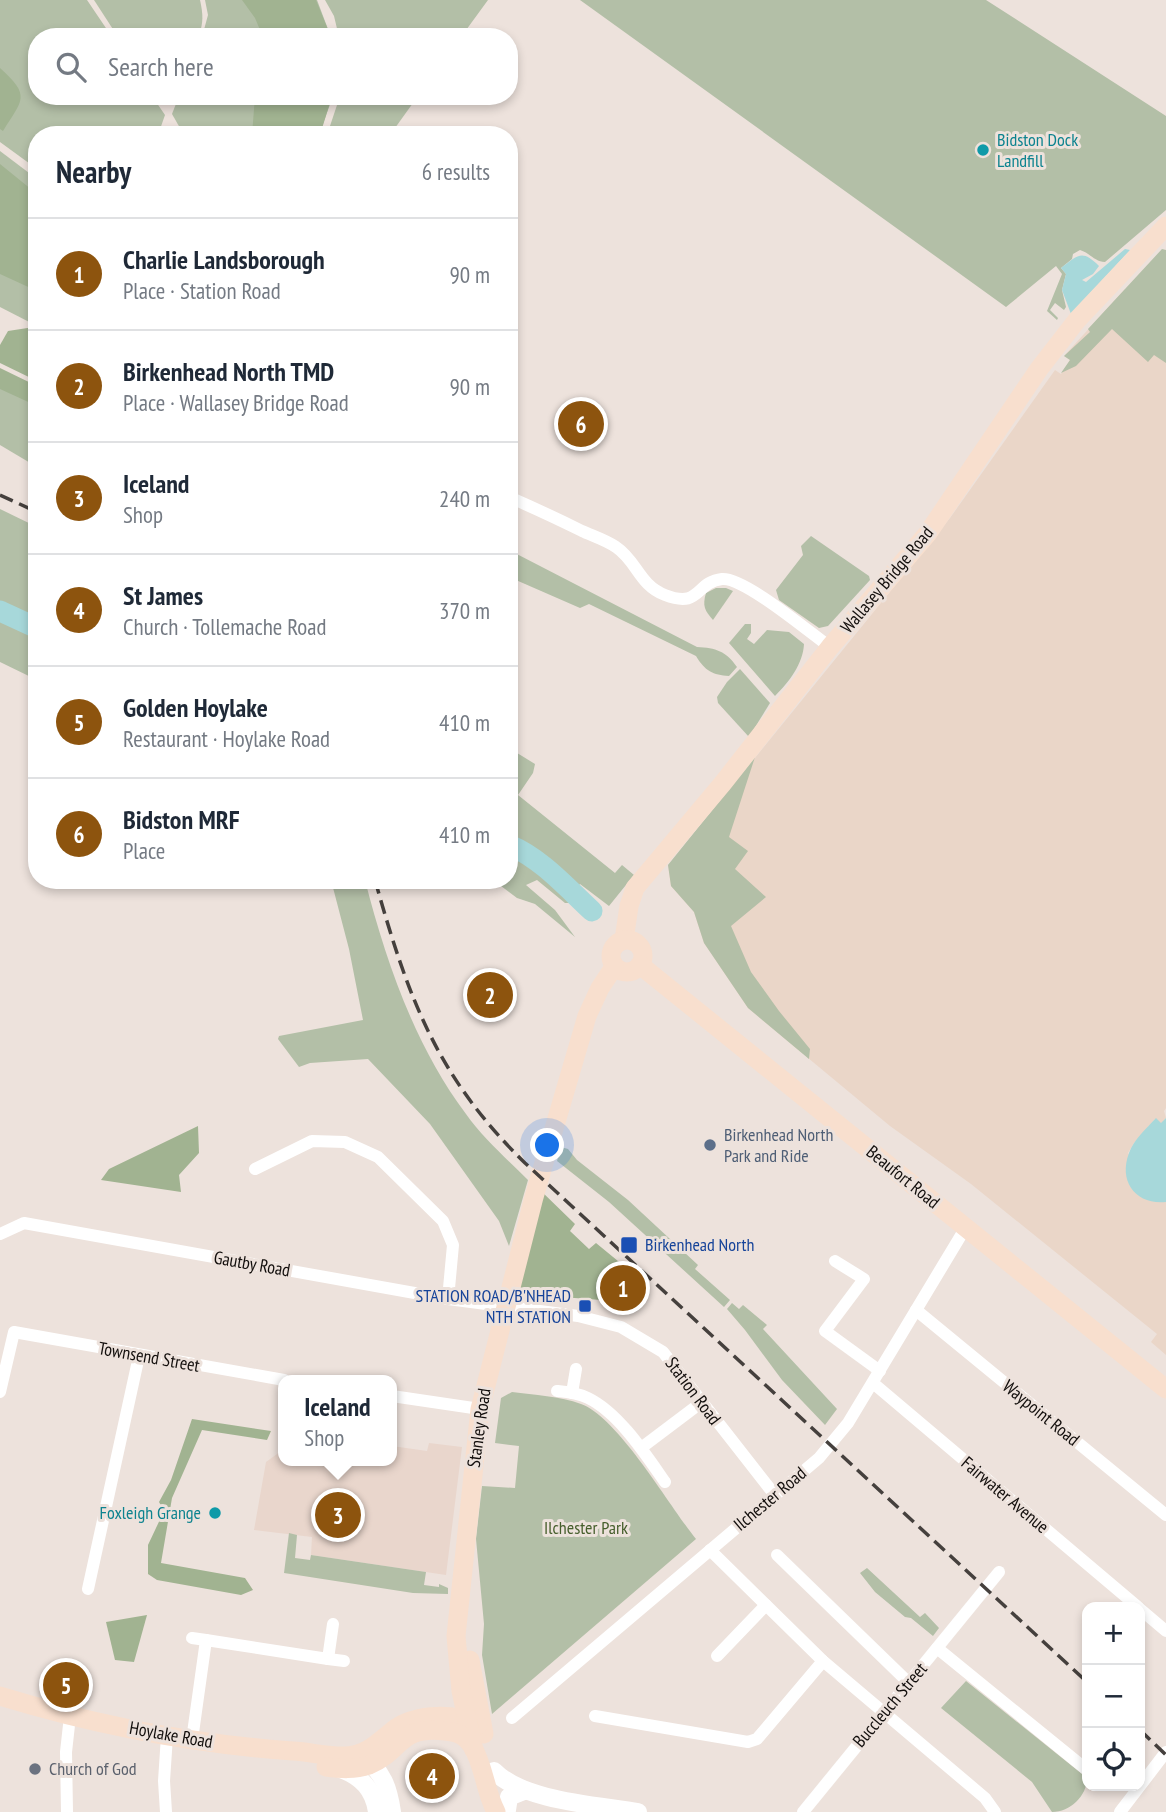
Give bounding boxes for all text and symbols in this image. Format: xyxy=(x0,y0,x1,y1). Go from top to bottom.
search box xyxy=(28,28,518,105)
icon: search xyxy=(52,48,90,86)
text: Search here xyxy=(108,50,214,83)
place label: Bidston Dock Landfill xyxy=(997,128,1078,172)
marker: Bidston Dock Landfill xyxy=(975,142,991,158)
text: Nearby xyxy=(56,152,131,191)
text: 6 results xyxy=(422,157,490,186)
text: Charlie Landsborough xyxy=(123,243,325,276)
text: 1 xyxy=(74,260,85,289)
text: 90 m xyxy=(449,260,490,289)
text: Place · Station Road xyxy=(123,276,281,305)
text: Birkenhead North TMD xyxy=(123,355,334,388)
text: 2 xyxy=(74,372,85,401)
text: 90 m xyxy=(449,372,490,401)
text: Place · Wallasey Bridge Road xyxy=(123,388,349,417)
pin: 6 xyxy=(558,398,604,450)
text: Iceland xyxy=(123,467,189,500)
text: 3 xyxy=(74,484,85,513)
text: 240 m xyxy=(439,484,490,513)
text: Shop xyxy=(123,500,163,529)
street label: Wallasey Bridge Road xyxy=(835,522,938,638)
text: St James xyxy=(123,579,203,612)
text: 4 xyxy=(74,596,85,625)
text: 370 m xyxy=(439,596,490,625)
text: Church · Tollemache Road xyxy=(123,612,326,641)
text: Golden Hoylake xyxy=(123,691,268,724)
text: 5 xyxy=(74,708,85,737)
text: 410 m xyxy=(439,708,490,737)
text: Restaurant · Hoylake Road xyxy=(123,724,330,753)
text: Bidston MRF xyxy=(123,803,240,836)
text: 6 xyxy=(74,820,85,849)
text: 410 m xyxy=(439,820,490,849)
text: Place xyxy=(123,836,165,865)
pin: 2 xyxy=(467,969,513,1021)
place label: Birkenhead North Park and Ride xyxy=(724,1123,833,1167)
your location xyxy=(530,1128,564,1162)
marker: Birkenhead North Park and Ride xyxy=(702,1137,718,1153)
street label: Beaufort Road xyxy=(862,1140,945,1213)
place label: Birkenhead North xyxy=(645,1233,754,1256)
marker: Birkenhead North xyxy=(619,1235,639,1255)
street label: Gautby Road xyxy=(212,1245,292,1282)
pin: 1 xyxy=(600,1262,646,1314)
place label: STATION ROAD/B'NHEAD NTH STATION xyxy=(415,1284,571,1328)
marker: STATION ROAD/B'NHEAD NTH STATION xyxy=(577,1298,593,1314)
street label: Townsend Street xyxy=(97,1336,202,1377)
street label: Station Road xyxy=(660,1352,726,1429)
popup xyxy=(278,1375,397,1466)
street label: Waypoint Road xyxy=(998,1375,1084,1451)
street label: Stanley Road xyxy=(462,1387,495,1469)
text: Iceland xyxy=(304,1390,371,1423)
text: Shop xyxy=(304,1423,344,1452)
street label: Fairwater Avenue xyxy=(957,1451,1054,1538)
street label: Ilchester Road xyxy=(729,1462,811,1536)
pin: 3 xyxy=(315,1489,361,1541)
place label: Foxleigh Grange xyxy=(100,1501,201,1524)
marker: Foxleigh Grange xyxy=(207,1505,223,1521)
park label: Ilchester Park xyxy=(544,1516,628,1539)
map controls xyxy=(1082,1602,1145,1791)
button: + xyxy=(1082,1602,1145,1665)
street label: Buccleuch Street xyxy=(847,1658,932,1752)
pin: 5 xyxy=(43,1659,89,1711)
button: − xyxy=(1082,1665,1145,1728)
street label: Hoylake Road xyxy=(128,1716,215,1753)
button: locate xyxy=(1082,1728,1145,1791)
pin: 4 xyxy=(409,1750,455,1802)
place label: Church of God xyxy=(49,1757,137,1780)
marker: Church of God xyxy=(27,1761,43,1777)

